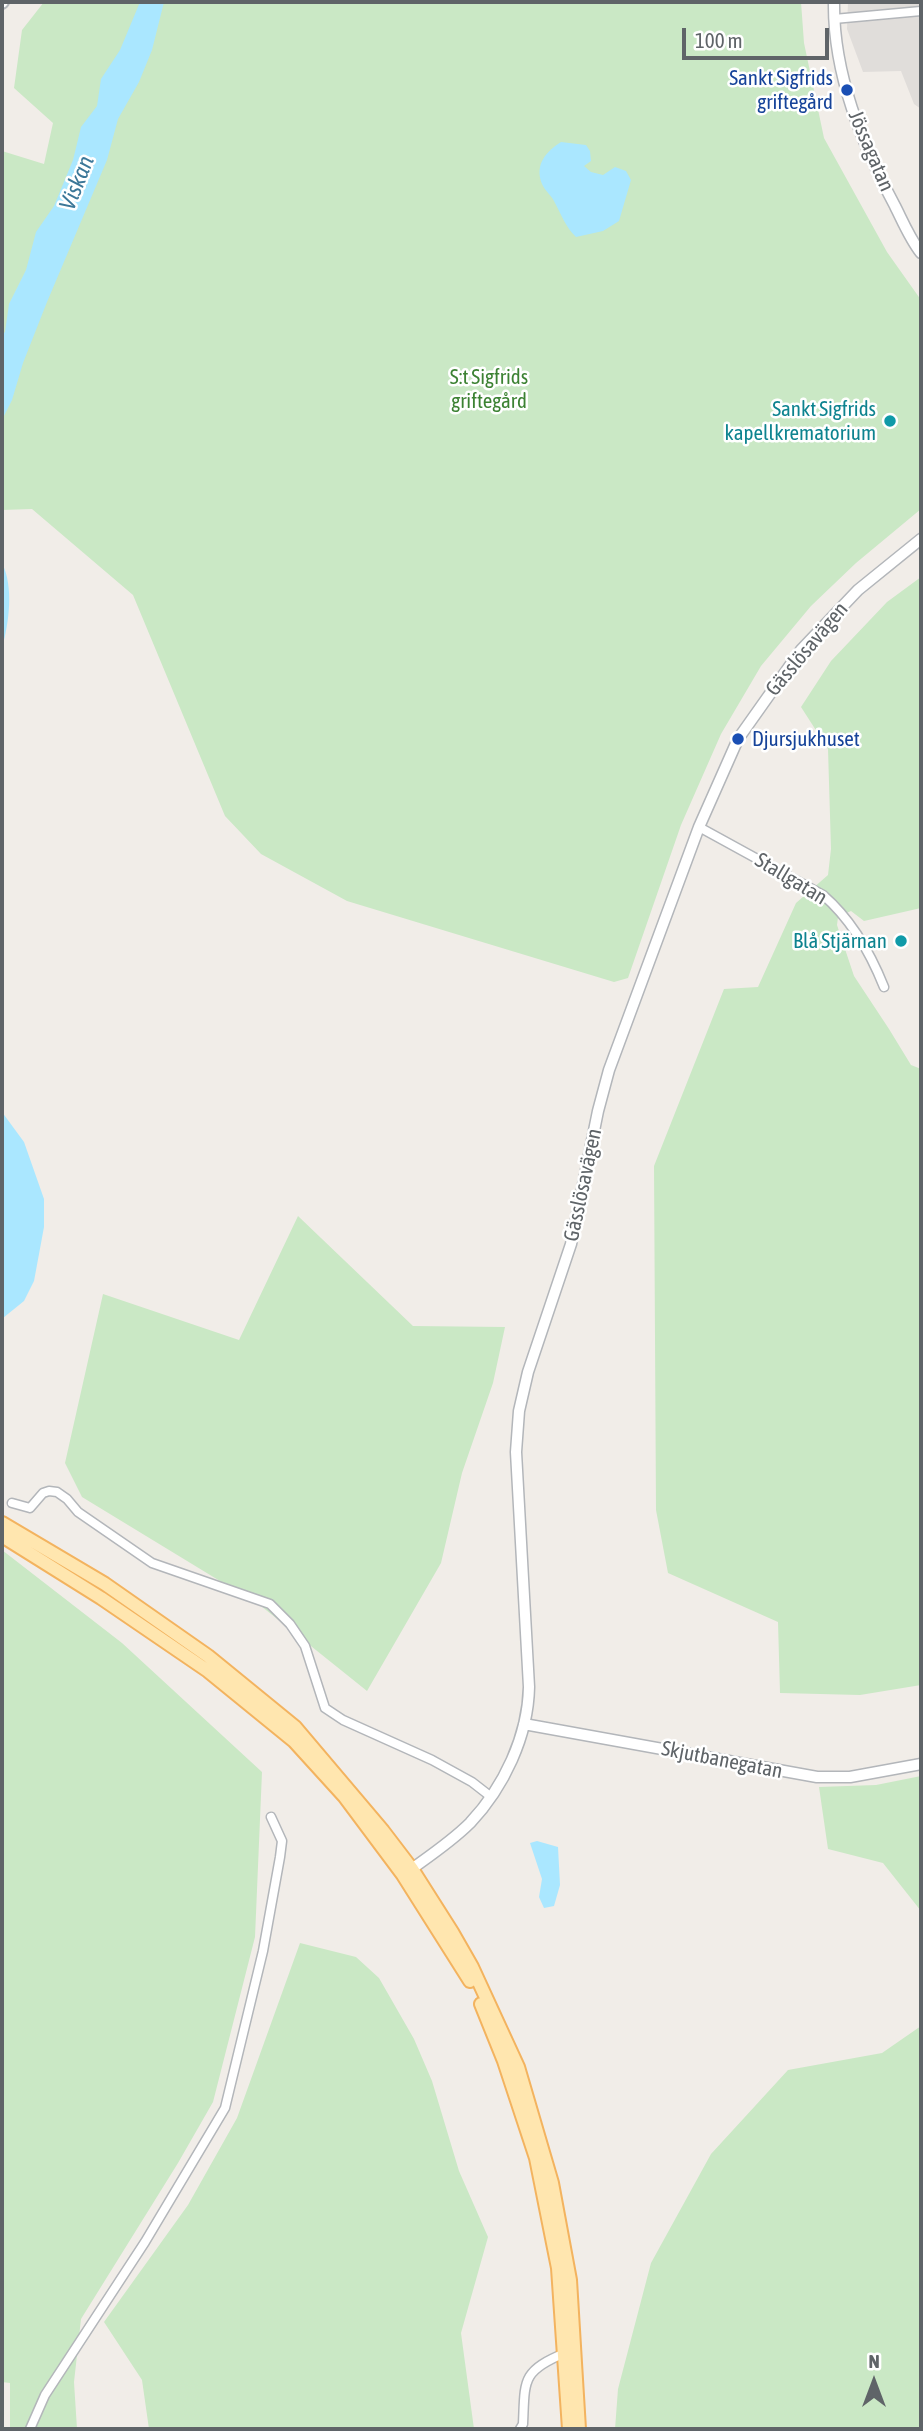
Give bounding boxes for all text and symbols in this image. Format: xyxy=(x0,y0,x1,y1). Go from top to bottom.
scale bar xyxy=(685,14,832,58)
text: 100 m xyxy=(695,28,743,52)
place label: Sankt Sigfrids griftegård xyxy=(729,65,833,115)
marker: Sankt Sigfrids griftegård xyxy=(839,82,855,98)
street label: Jössagatan xyxy=(843,107,899,195)
water label: Viskan xyxy=(54,152,100,214)
park label: S:t Sigfrids griftegård xyxy=(450,364,528,414)
place label: Sankt Sigfrids kapellkrematorium xyxy=(725,396,876,446)
marker: Sankt Sigfrids kapellkrematorium xyxy=(882,413,898,429)
street label: Gässlösavägen xyxy=(760,597,854,701)
place label: Djursjukhuset xyxy=(752,726,860,752)
marker: Djursjukhuset xyxy=(730,731,746,747)
street label: Stallgatan xyxy=(750,848,832,910)
place label: Blå Stjärnan xyxy=(793,928,887,954)
marker: Blå Stjärnan xyxy=(893,933,909,949)
street label: Gässlösavägen xyxy=(559,1126,607,1244)
street label: Skjutbanegatan xyxy=(659,1736,785,1784)
north arrow xyxy=(839,2347,909,2417)
text: N xyxy=(868,2350,880,2372)

